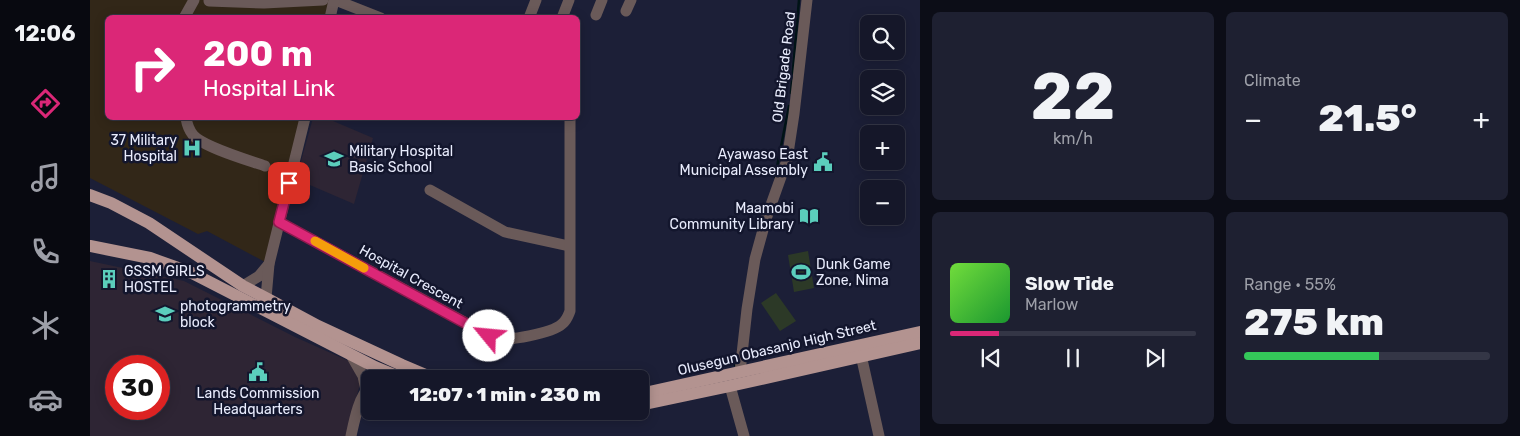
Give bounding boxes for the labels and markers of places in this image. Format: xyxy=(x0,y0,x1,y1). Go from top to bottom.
place label: 37 Military Hospital xyxy=(110,132,177,165)
hospital icon: 37 Military Hospital xyxy=(181,137,203,159)
place label: Military Hospital Basic School xyxy=(349,143,453,176)
place label: Ayawaso East Municipal Assembly xyxy=(680,146,809,179)
school or university icon: Military Hospital Basic School xyxy=(323,148,345,170)
public building icon: Ayawaso East Municipal Assembly xyxy=(812,151,834,173)
pin xyxy=(268,162,310,204)
place label: Maamobi Community Library xyxy=(670,200,794,233)
library icon: Maamobi Community Library xyxy=(798,205,820,227)
place label: Dunk Game Zone, Nima xyxy=(816,256,891,289)
sports icon: Dunk Game Zone, Nima xyxy=(790,261,812,283)
place label: GSSM GIRLS HOSTEL xyxy=(124,263,205,296)
building icon: GSSM GIRLS HOSTEL xyxy=(98,268,120,290)
place label: photogrammetry block xyxy=(180,298,291,331)
school or university icon: photogrammetry block xyxy=(154,303,176,325)
public building icon: Lands Commission Headquarters xyxy=(247,361,269,383)
place label: Lands Commission Headquarters xyxy=(197,385,319,418)

